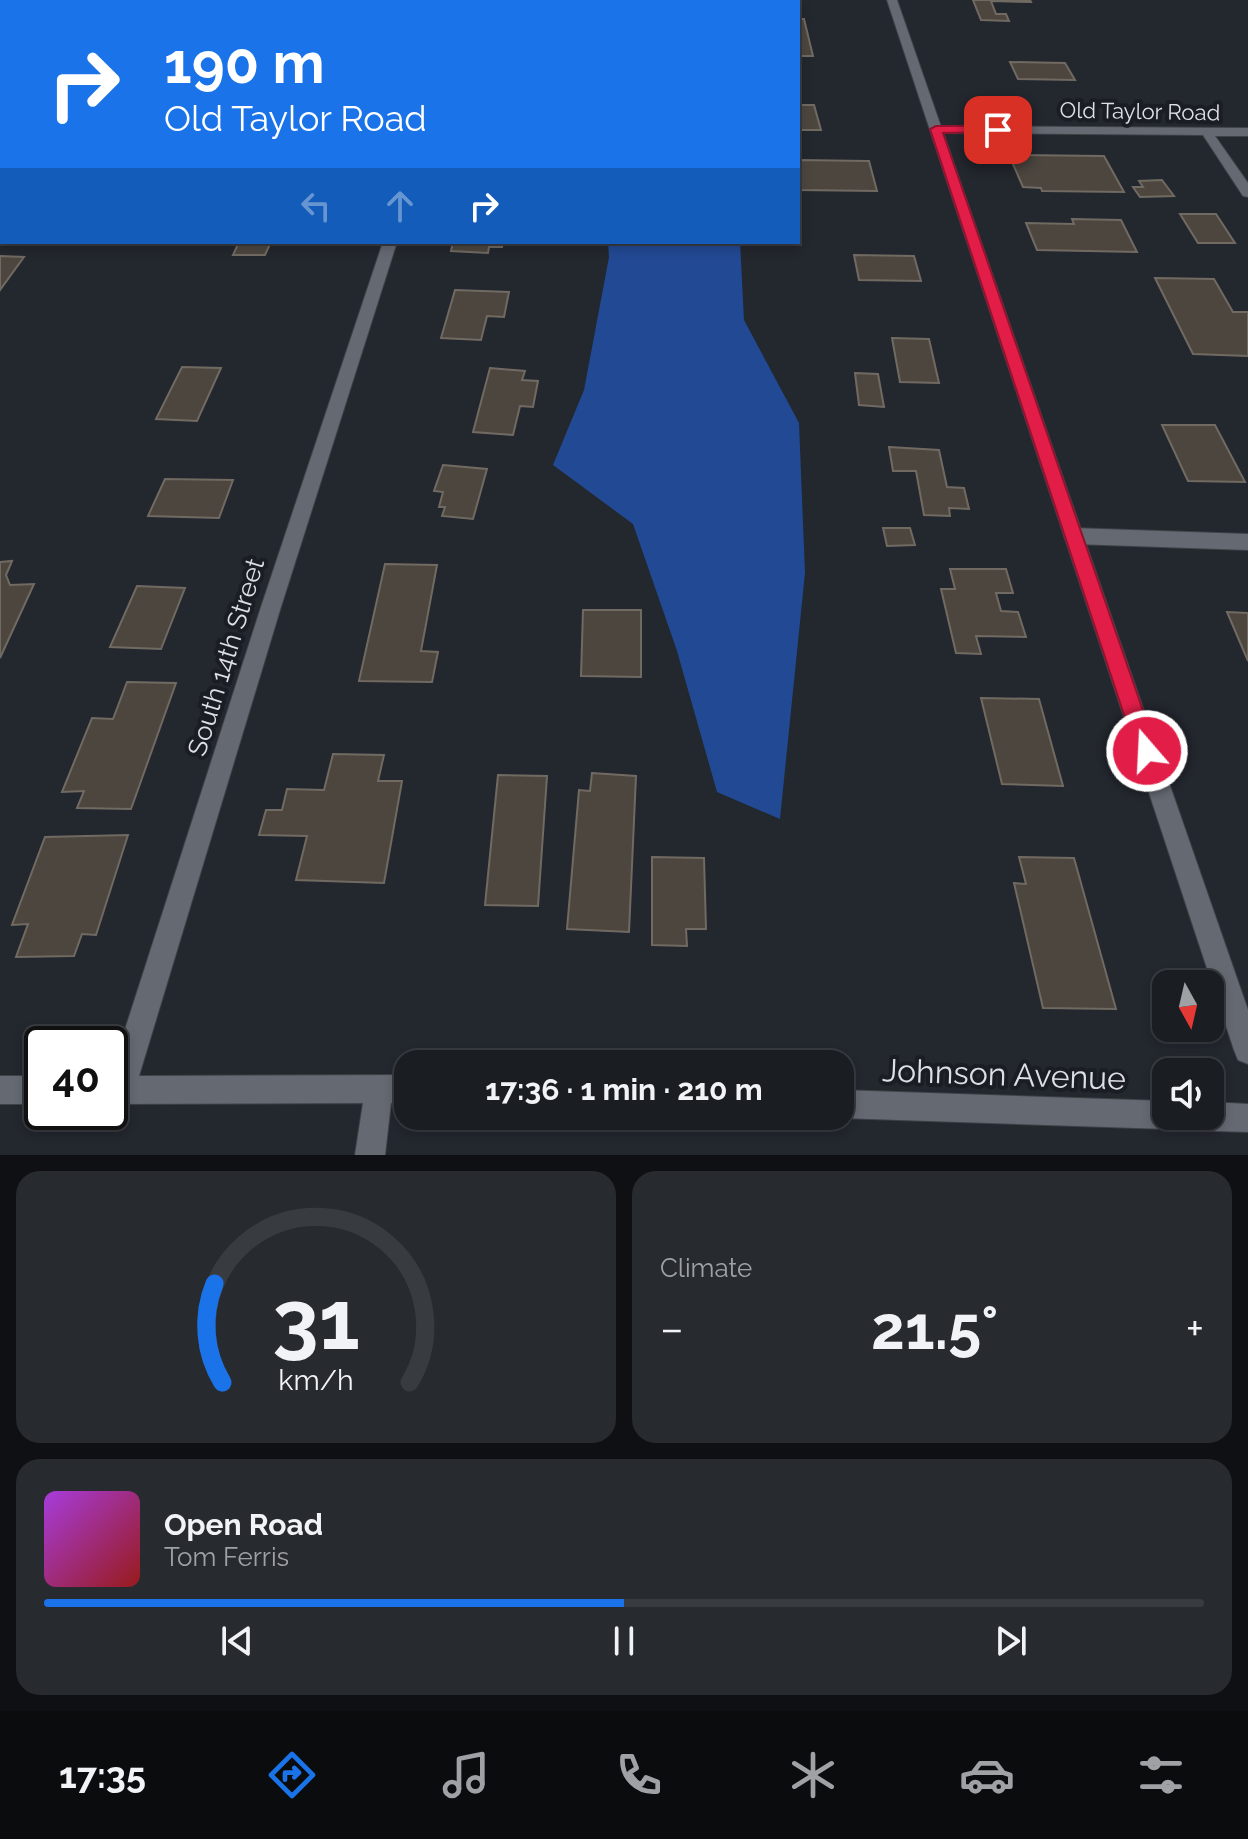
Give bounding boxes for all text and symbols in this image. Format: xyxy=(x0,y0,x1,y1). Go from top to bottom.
text: 190 m xyxy=(164,30,325,96)
icon: right xyxy=(32,32,136,136)
pin xyxy=(964,96,1032,164)
text: Old Taylor Road xyxy=(164,97,427,139)
street label: Old Taylor Road xyxy=(1060,97,1220,125)
icon: arrive xyxy=(976,108,1020,152)
icon: left xyxy=(294,184,338,228)
icon: ahead xyxy=(378,184,422,228)
icon: right xyxy=(462,184,506,228)
street label: South 14th Street xyxy=(182,554,270,759)
position arrow xyxy=(1105,709,1189,793)
north arrow xyxy=(1152,970,1224,1042)
map controls xyxy=(1152,970,1224,1130)
speed limit sign: 40 xyxy=(24,1026,128,1130)
street label: Johnson Avenue xyxy=(881,1051,1127,1097)
button: sound xyxy=(1152,1058,1224,1130)
text: 17:36 · 1 min · 210 m xyxy=(485,1072,763,1107)
text: Climate xyxy=(660,1253,752,1283)
text: 31 xyxy=(272,1271,360,1368)
text: 21.5° xyxy=(871,1293,998,1363)
text: − xyxy=(660,1303,684,1354)
text: + xyxy=(1186,1303,1204,1354)
text: km/h xyxy=(278,1363,354,1397)
text: Open Road xyxy=(164,1507,323,1542)
text: Tom Ferris xyxy=(164,1542,289,1572)
icon: previous xyxy=(215,1619,259,1663)
icon: pause xyxy=(602,1619,646,1663)
icon: next xyxy=(989,1619,1033,1663)
icon: directions xyxy=(264,1747,320,1803)
icon: music xyxy=(438,1747,494,1803)
icon: phone xyxy=(611,1747,667,1803)
icon: climate xyxy=(785,1747,841,1803)
icon: car xyxy=(959,1747,1015,1803)
icon: filters xyxy=(1133,1747,1189,1803)
text: 17:35 xyxy=(59,1754,146,1796)

